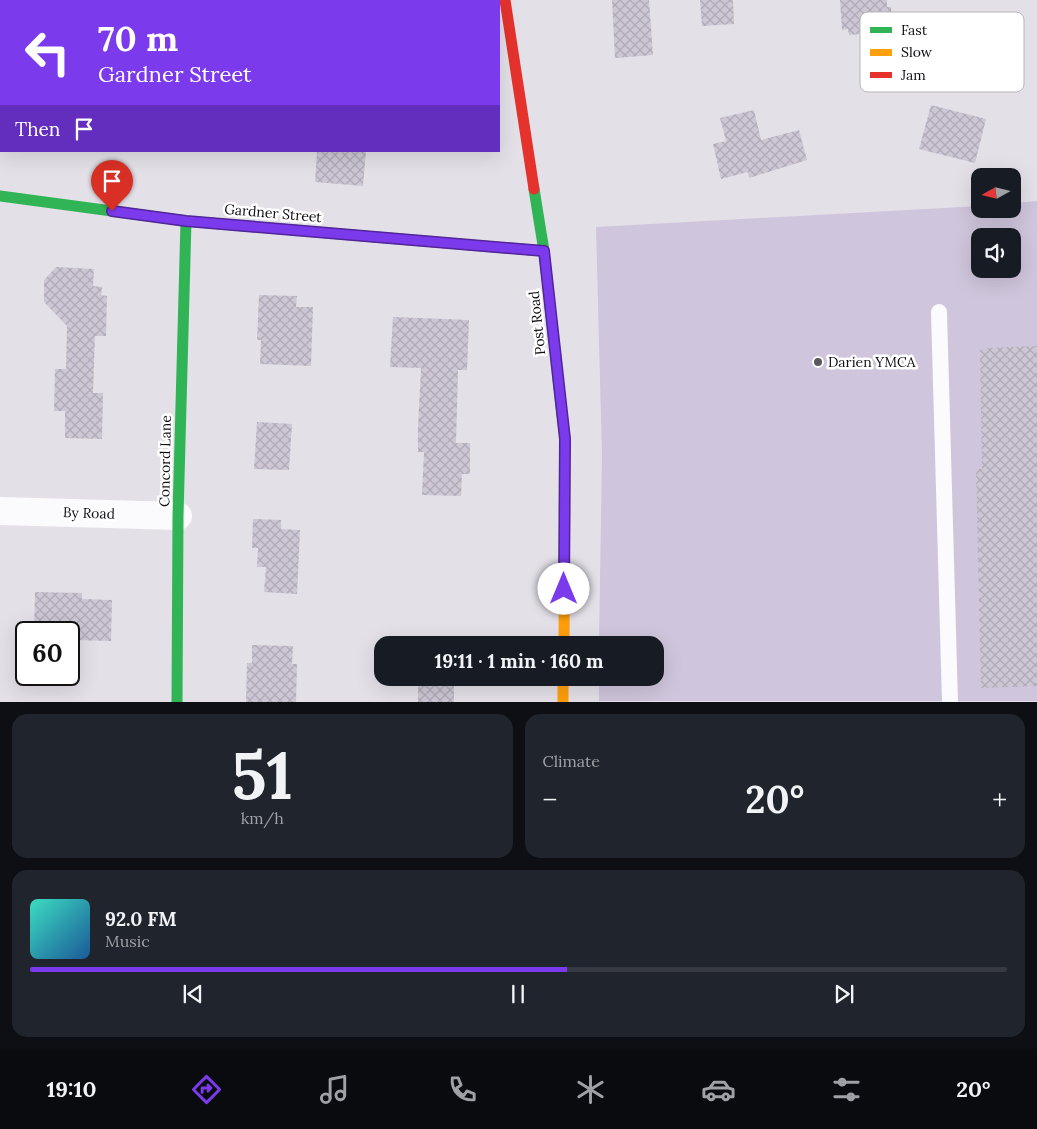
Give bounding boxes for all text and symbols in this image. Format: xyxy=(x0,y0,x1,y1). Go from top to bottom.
legend xyxy=(860,12,1024,92)
text: 70 m xyxy=(98,16,178,61)
icon: left xyxy=(15,20,80,85)
text: Fast xyxy=(901,21,928,39)
text: Slow xyxy=(901,43,933,61)
text: Gardner Street xyxy=(98,60,252,88)
text: Jam xyxy=(900,66,926,84)
icon: arrive xyxy=(70,115,98,143)
text: Then xyxy=(15,117,60,141)
pin xyxy=(91,160,133,211)
icon: arrive xyxy=(98,167,126,195)
north arrow xyxy=(971,168,1021,218)
map controls xyxy=(971,168,1021,278)
street label: Gardner Street xyxy=(224,200,323,226)
button: sound xyxy=(971,228,1021,278)
street label: Post Road xyxy=(525,290,549,356)
place label: Darien YMCA xyxy=(828,353,916,371)
marker: Darien YMCA xyxy=(812,356,824,368)
street label: Concord Lane xyxy=(155,415,175,507)
street label: By Road xyxy=(63,503,115,523)
position arrow xyxy=(537,562,589,614)
speed limit sign: 60 xyxy=(15,621,80,686)
text: 19:11 · 1 min · 160 m xyxy=(434,649,604,673)
text: 51 xyxy=(232,734,293,817)
text: Climate xyxy=(543,751,600,771)
text: 20° xyxy=(745,775,804,823)
text: − xyxy=(543,782,557,818)
text: + xyxy=(992,782,1007,818)
text: km/h xyxy=(241,808,284,828)
text: 92.0 FM xyxy=(105,907,177,931)
text: Music xyxy=(105,931,150,951)
icon: previous xyxy=(179,980,207,1008)
icon: pause xyxy=(504,980,532,1008)
icon: next xyxy=(830,980,858,1008)
icon: directions xyxy=(189,1072,224,1107)
icon: music xyxy=(317,1072,352,1107)
icon: phone xyxy=(445,1072,480,1107)
icon: climate xyxy=(573,1072,608,1107)
icon: car xyxy=(701,1072,736,1107)
icon: filters xyxy=(829,1072,864,1107)
text: 19:10 xyxy=(46,1075,96,1103)
text: 20° xyxy=(956,1075,990,1103)

